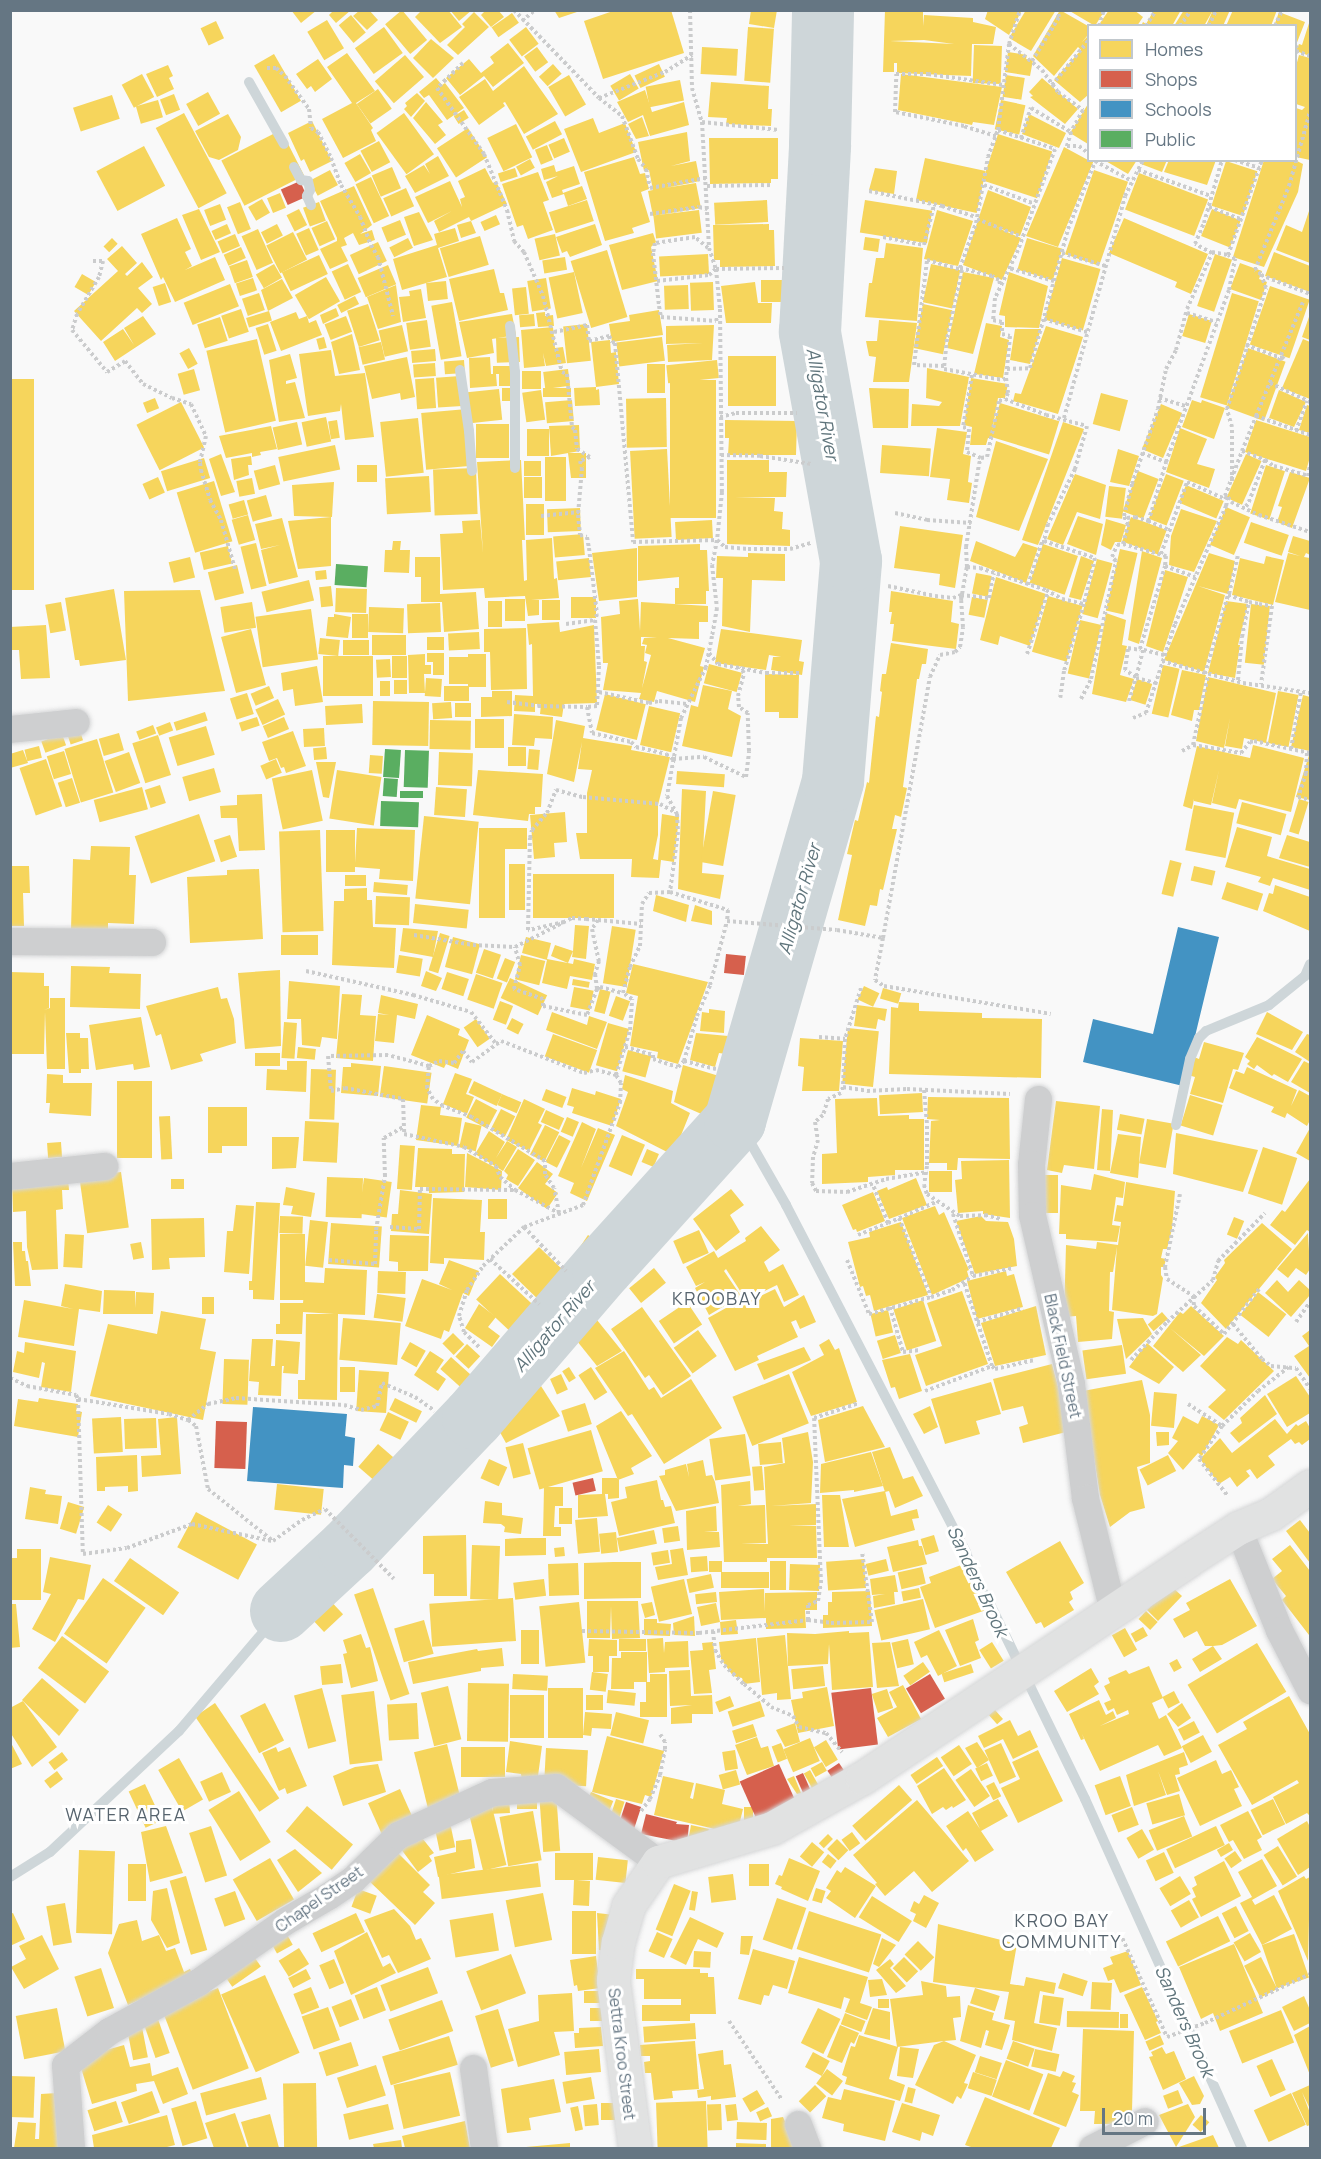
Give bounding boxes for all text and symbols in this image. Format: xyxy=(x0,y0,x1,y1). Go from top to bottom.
legend xyxy=(1087,24,1297,162)
text: Homes xyxy=(1145,37,1203,61)
text: Shops xyxy=(1145,67,1197,91)
text: Schools xyxy=(1145,97,1212,121)
text: Public xyxy=(1145,127,1196,151)
water label: Alligator River xyxy=(803,346,843,462)
water label: Alligator River xyxy=(773,841,825,957)
water label: Alligator River xyxy=(509,1276,599,1376)
district label: KROOBAY xyxy=(672,1287,762,1309)
street label: Black Field Street xyxy=(1040,1292,1086,1420)
water label: Sanders Brook xyxy=(943,1522,1013,1640)
district label: WATER AREA xyxy=(65,1803,187,1825)
street label: Chapel Street xyxy=(271,1862,367,1936)
district label: KROO BAY COMMUNITY xyxy=(1002,1910,1122,1952)
water label: Sanders Brook xyxy=(1151,1962,1219,2080)
street label: Settra Kroo Street xyxy=(604,1987,640,2121)
scale bar xyxy=(1105,2096,1208,2134)
text: 20 m xyxy=(1113,2106,1153,2130)

